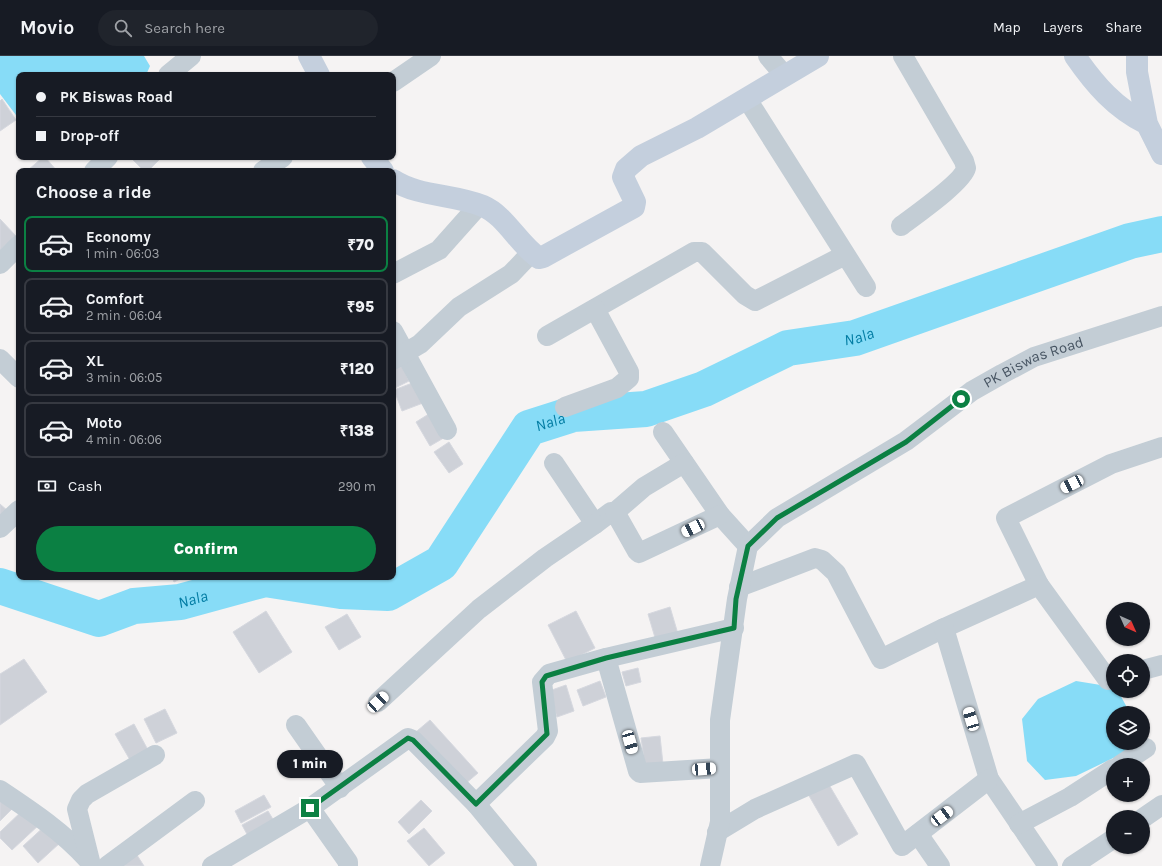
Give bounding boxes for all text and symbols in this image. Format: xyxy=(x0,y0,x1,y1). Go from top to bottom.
search box xyxy=(98,10,378,46)
text: Movio xyxy=(20,17,74,39)
icon: search xyxy=(112,17,134,39)
text: Search here xyxy=(144,19,225,37)
text: Map xyxy=(993,19,1021,36)
text: Layers xyxy=(1043,19,1083,36)
text: Share xyxy=(1105,19,1142,36)
text: PK Biswas Road xyxy=(60,88,173,106)
text: Drop-off xyxy=(60,127,119,145)
text: Choose a ride xyxy=(36,181,151,203)
icon: car xyxy=(38,226,74,262)
text: Economy xyxy=(86,228,151,246)
text: ₹70 xyxy=(347,236,374,254)
text: 1 min · 06:03 xyxy=(86,246,159,261)
icon: car xyxy=(38,288,74,324)
text: Comfort xyxy=(86,290,144,308)
text: ₹95 xyxy=(347,298,374,316)
text: 2 min · 06:04 xyxy=(86,308,162,323)
water label: Nala xyxy=(843,323,876,349)
street label: PK Biswas Road xyxy=(980,333,1086,392)
icon: car xyxy=(38,350,74,386)
text: XL xyxy=(86,352,104,370)
text: ₹120 xyxy=(340,360,374,378)
text: 3 min · 06:05 xyxy=(86,370,162,385)
route start xyxy=(952,390,970,408)
water label: Nala xyxy=(533,408,567,435)
icon: car xyxy=(38,412,74,448)
text: Moto xyxy=(86,414,122,432)
text: ₹138 xyxy=(340,422,374,440)
text: 4 min · 06:06 xyxy=(86,432,162,447)
car xyxy=(1059,473,1085,495)
icon: cash xyxy=(36,475,58,497)
text: Cash xyxy=(68,477,102,495)
text: 290 m xyxy=(338,479,376,494)
car xyxy=(680,517,706,539)
button: Confirm xyxy=(36,526,376,572)
water label: Nala xyxy=(176,585,210,612)
north arrow xyxy=(1106,602,1150,646)
map controls xyxy=(1106,602,1150,854)
button: locate xyxy=(1106,654,1150,698)
car xyxy=(365,689,391,715)
car xyxy=(962,706,980,732)
button: layers xyxy=(1106,706,1150,750)
car xyxy=(621,729,639,755)
callout: 1 min xyxy=(277,750,343,778)
text: 1 min xyxy=(293,756,327,771)
button: + xyxy=(1106,758,1150,802)
car xyxy=(692,762,716,776)
route end xyxy=(301,799,319,817)
car xyxy=(929,804,955,828)
button: − xyxy=(1106,810,1150,854)

